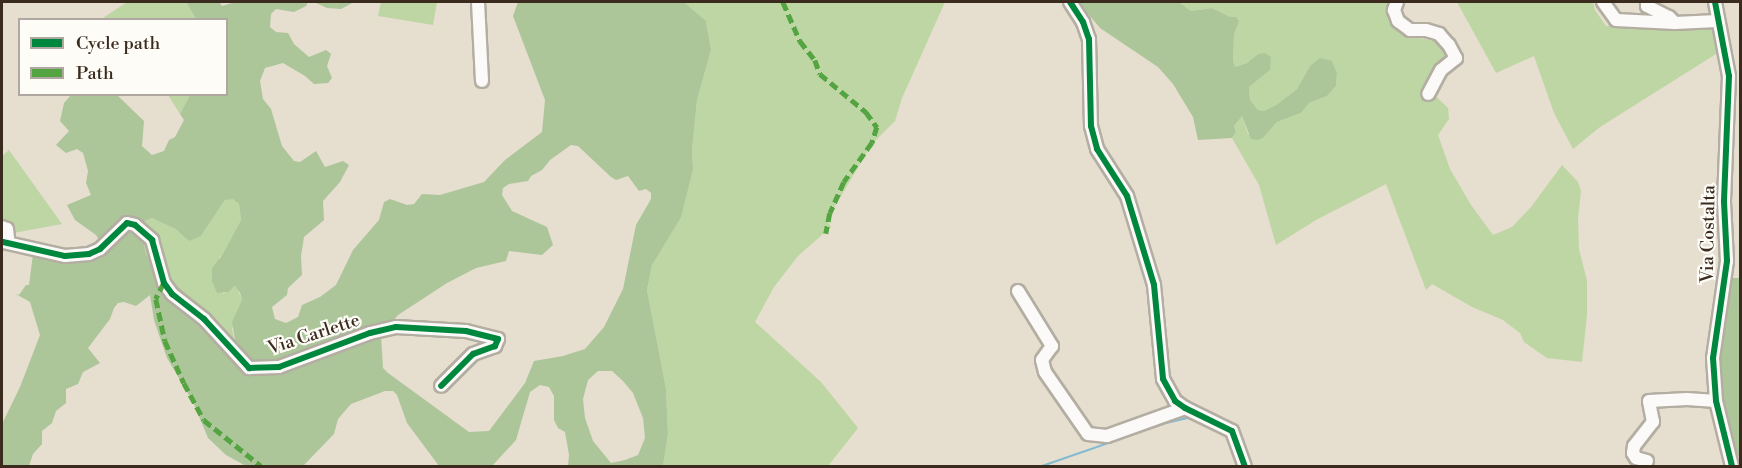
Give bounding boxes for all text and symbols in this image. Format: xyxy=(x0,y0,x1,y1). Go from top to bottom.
legend xyxy=(18,18,228,96)
text: Cycle path xyxy=(76,32,160,55)
text: Path xyxy=(76,62,114,85)
street label: Via Costalta xyxy=(1697,185,1721,283)
street label: Via Carlette xyxy=(265,310,363,360)

